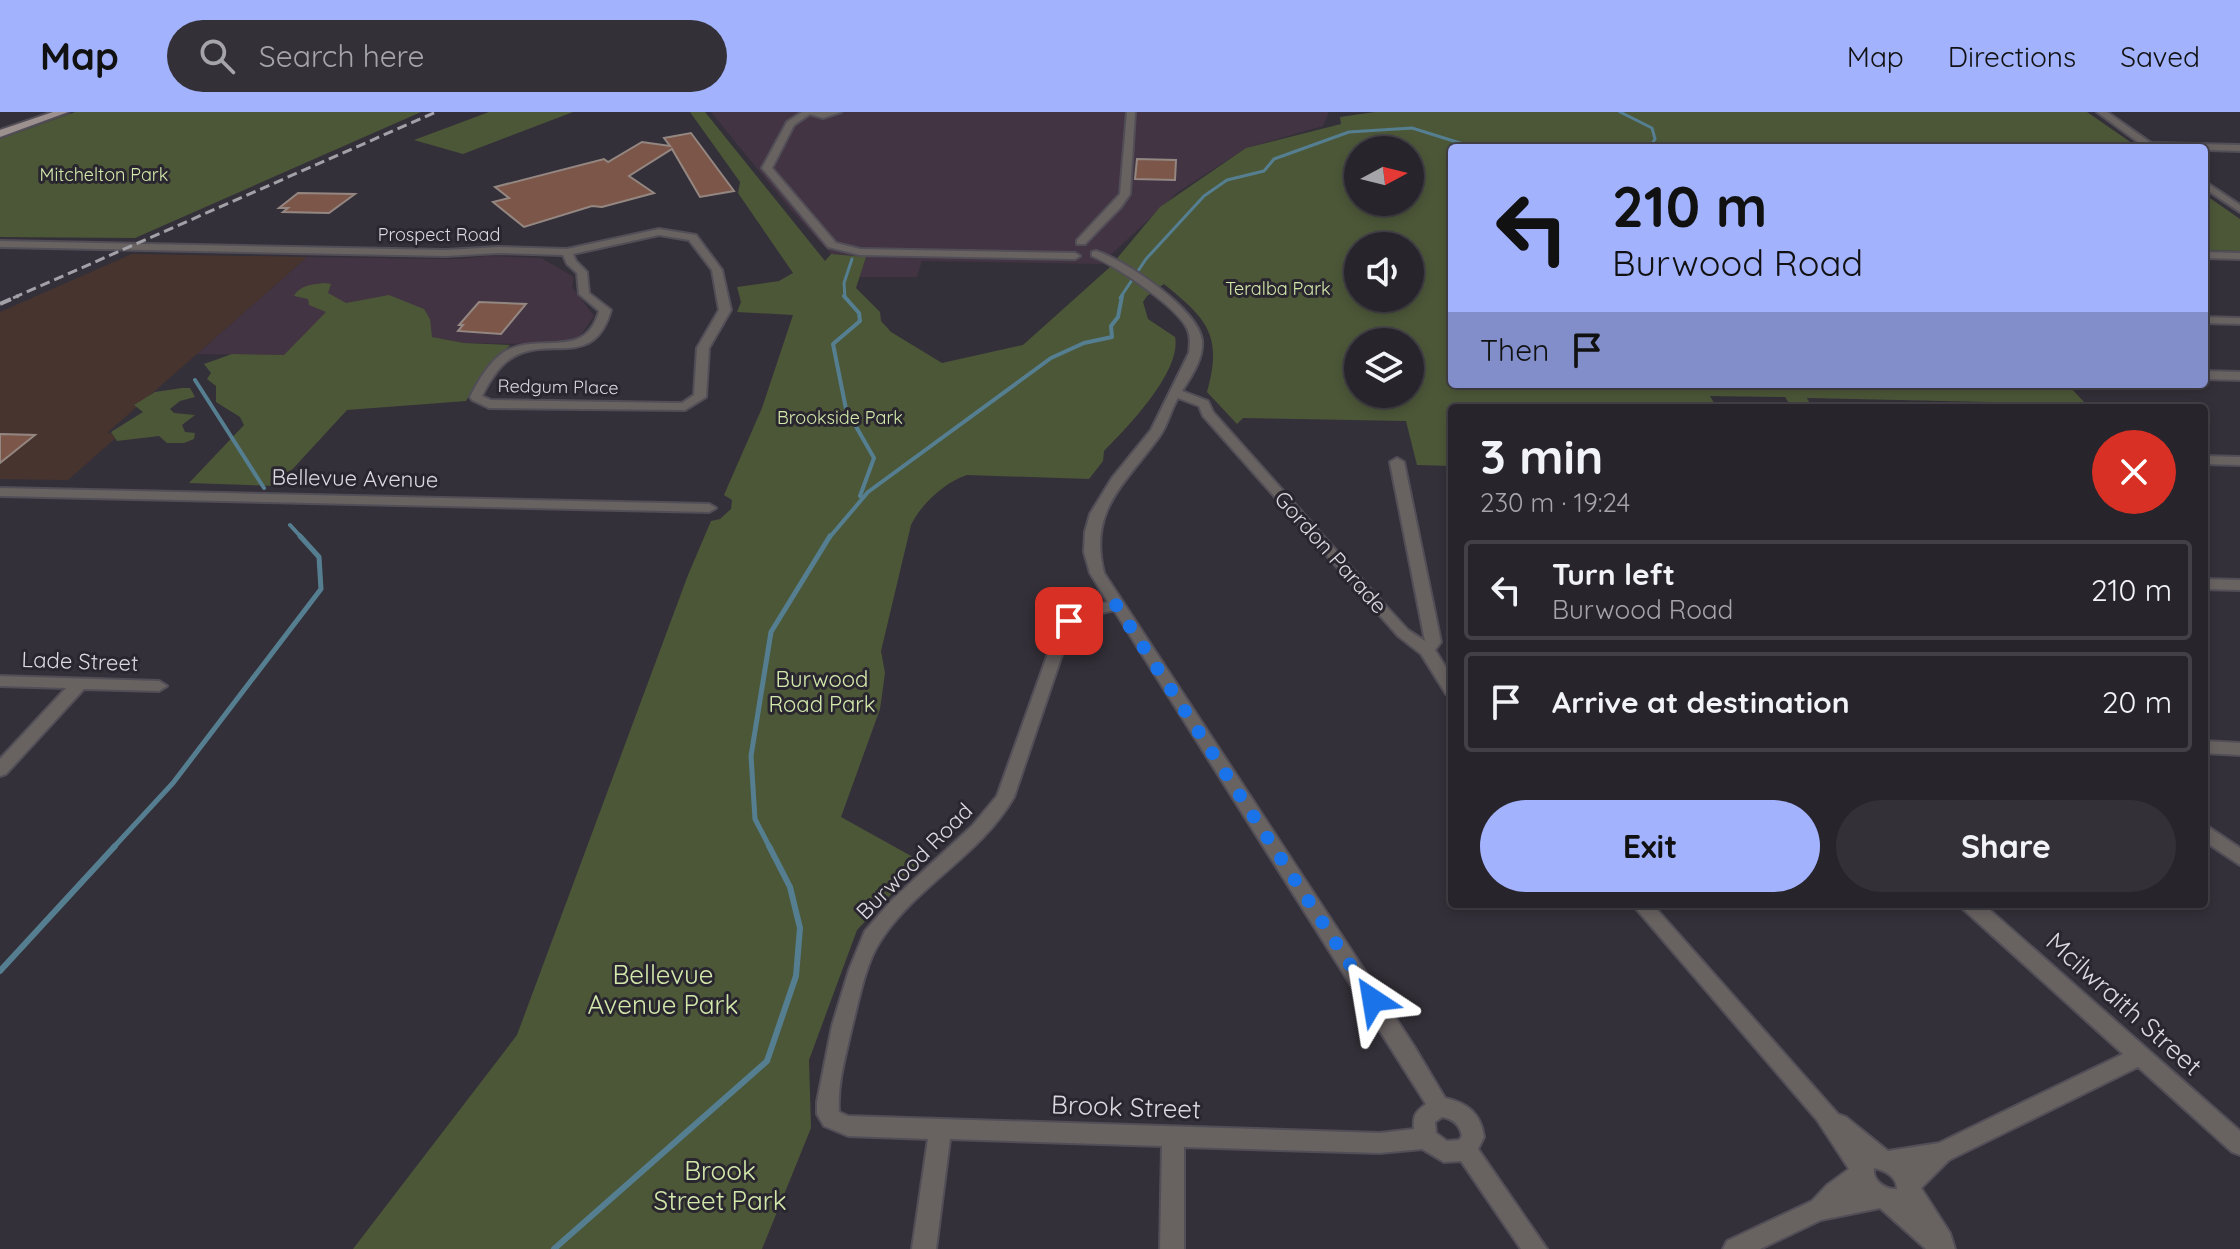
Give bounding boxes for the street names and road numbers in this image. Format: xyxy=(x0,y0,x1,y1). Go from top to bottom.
street label: Prospect Road xyxy=(378,223,500,246)
street label: Redgum Place xyxy=(497,374,619,399)
street label: Bellevue Avenue xyxy=(271,463,439,493)
street label: Gordon Parade xyxy=(1269,485,1393,619)
street label: Lade Street xyxy=(21,645,139,677)
street label: Burwood Road xyxy=(850,797,978,925)
street label: Mcilwraith Street xyxy=(2040,925,2209,1082)
street label: Brook Street xyxy=(1051,1087,1201,1126)

